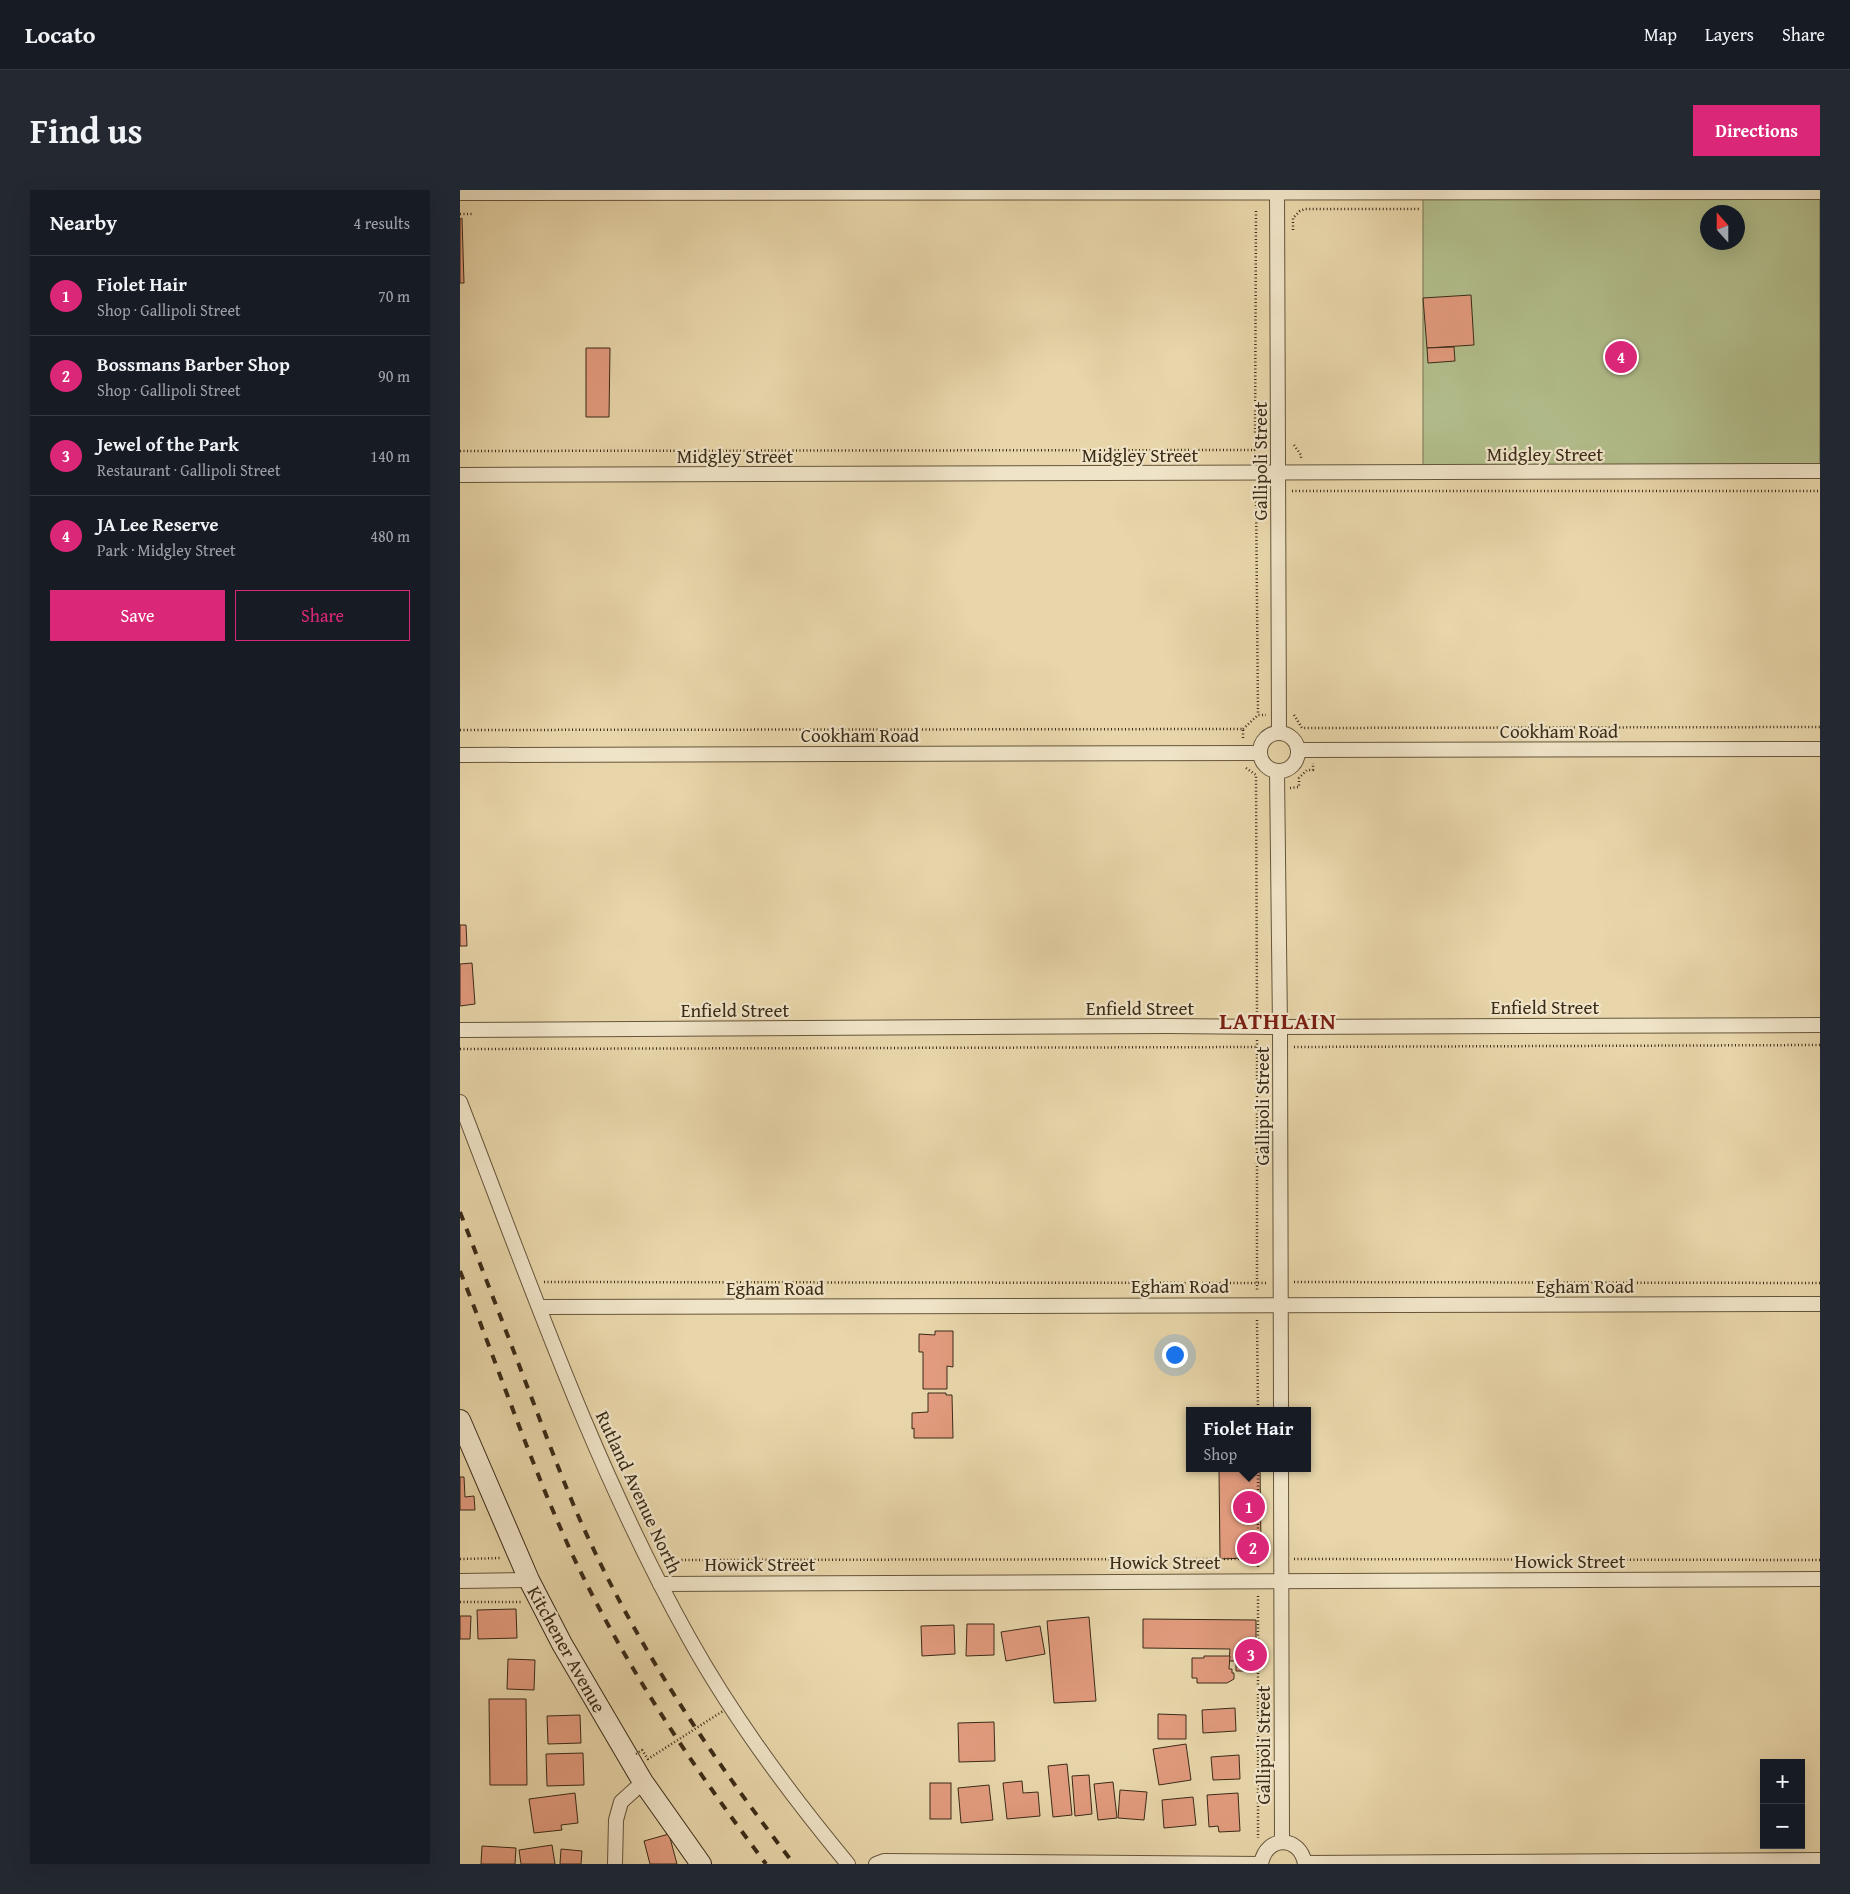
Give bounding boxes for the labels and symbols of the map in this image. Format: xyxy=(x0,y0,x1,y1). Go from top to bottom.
north arrow xyxy=(1700,205,1745,250)
pin: 4 xyxy=(1605,338,1637,376)
street label: Gallipoli Street xyxy=(1246,401,1274,521)
street label: Midgley Street xyxy=(1487,440,1604,468)
street label: Midgley Street xyxy=(1082,441,1199,469)
street label: Midgley Street xyxy=(677,442,794,470)
street label: Cookham Road xyxy=(1500,717,1619,745)
street label: Cookham Road xyxy=(801,721,920,749)
street label: Enfield Street xyxy=(1491,993,1599,1021)
street label: Enfield Street xyxy=(1086,994,1194,1022)
street label: Enfield Street xyxy=(681,996,789,1024)
district label: LATHLAIN xyxy=(1219,1003,1337,1038)
street label: Gallipoli Street xyxy=(1248,1046,1276,1166)
street label: Egham Road xyxy=(1131,1272,1230,1300)
street label: Egham Road xyxy=(1536,1272,1635,1300)
street label: Egham Road xyxy=(726,1274,825,1302)
your location xyxy=(1162,1342,1188,1368)
street label: Rutland Avenue North xyxy=(589,1406,689,1578)
pin: 1 xyxy=(1233,1488,1265,1526)
pin: 2 xyxy=(1237,1529,1269,1567)
street label: Howick Street xyxy=(1515,1547,1626,1575)
street label: Howick Street xyxy=(1110,1548,1221,1576)
street label: Howick Street xyxy=(705,1550,816,1578)
street label: Kitchener Avenue xyxy=(521,1581,613,1718)
pin: 3 xyxy=(1235,1636,1267,1674)
street label: Gallipoli Street xyxy=(1249,1685,1277,1805)

